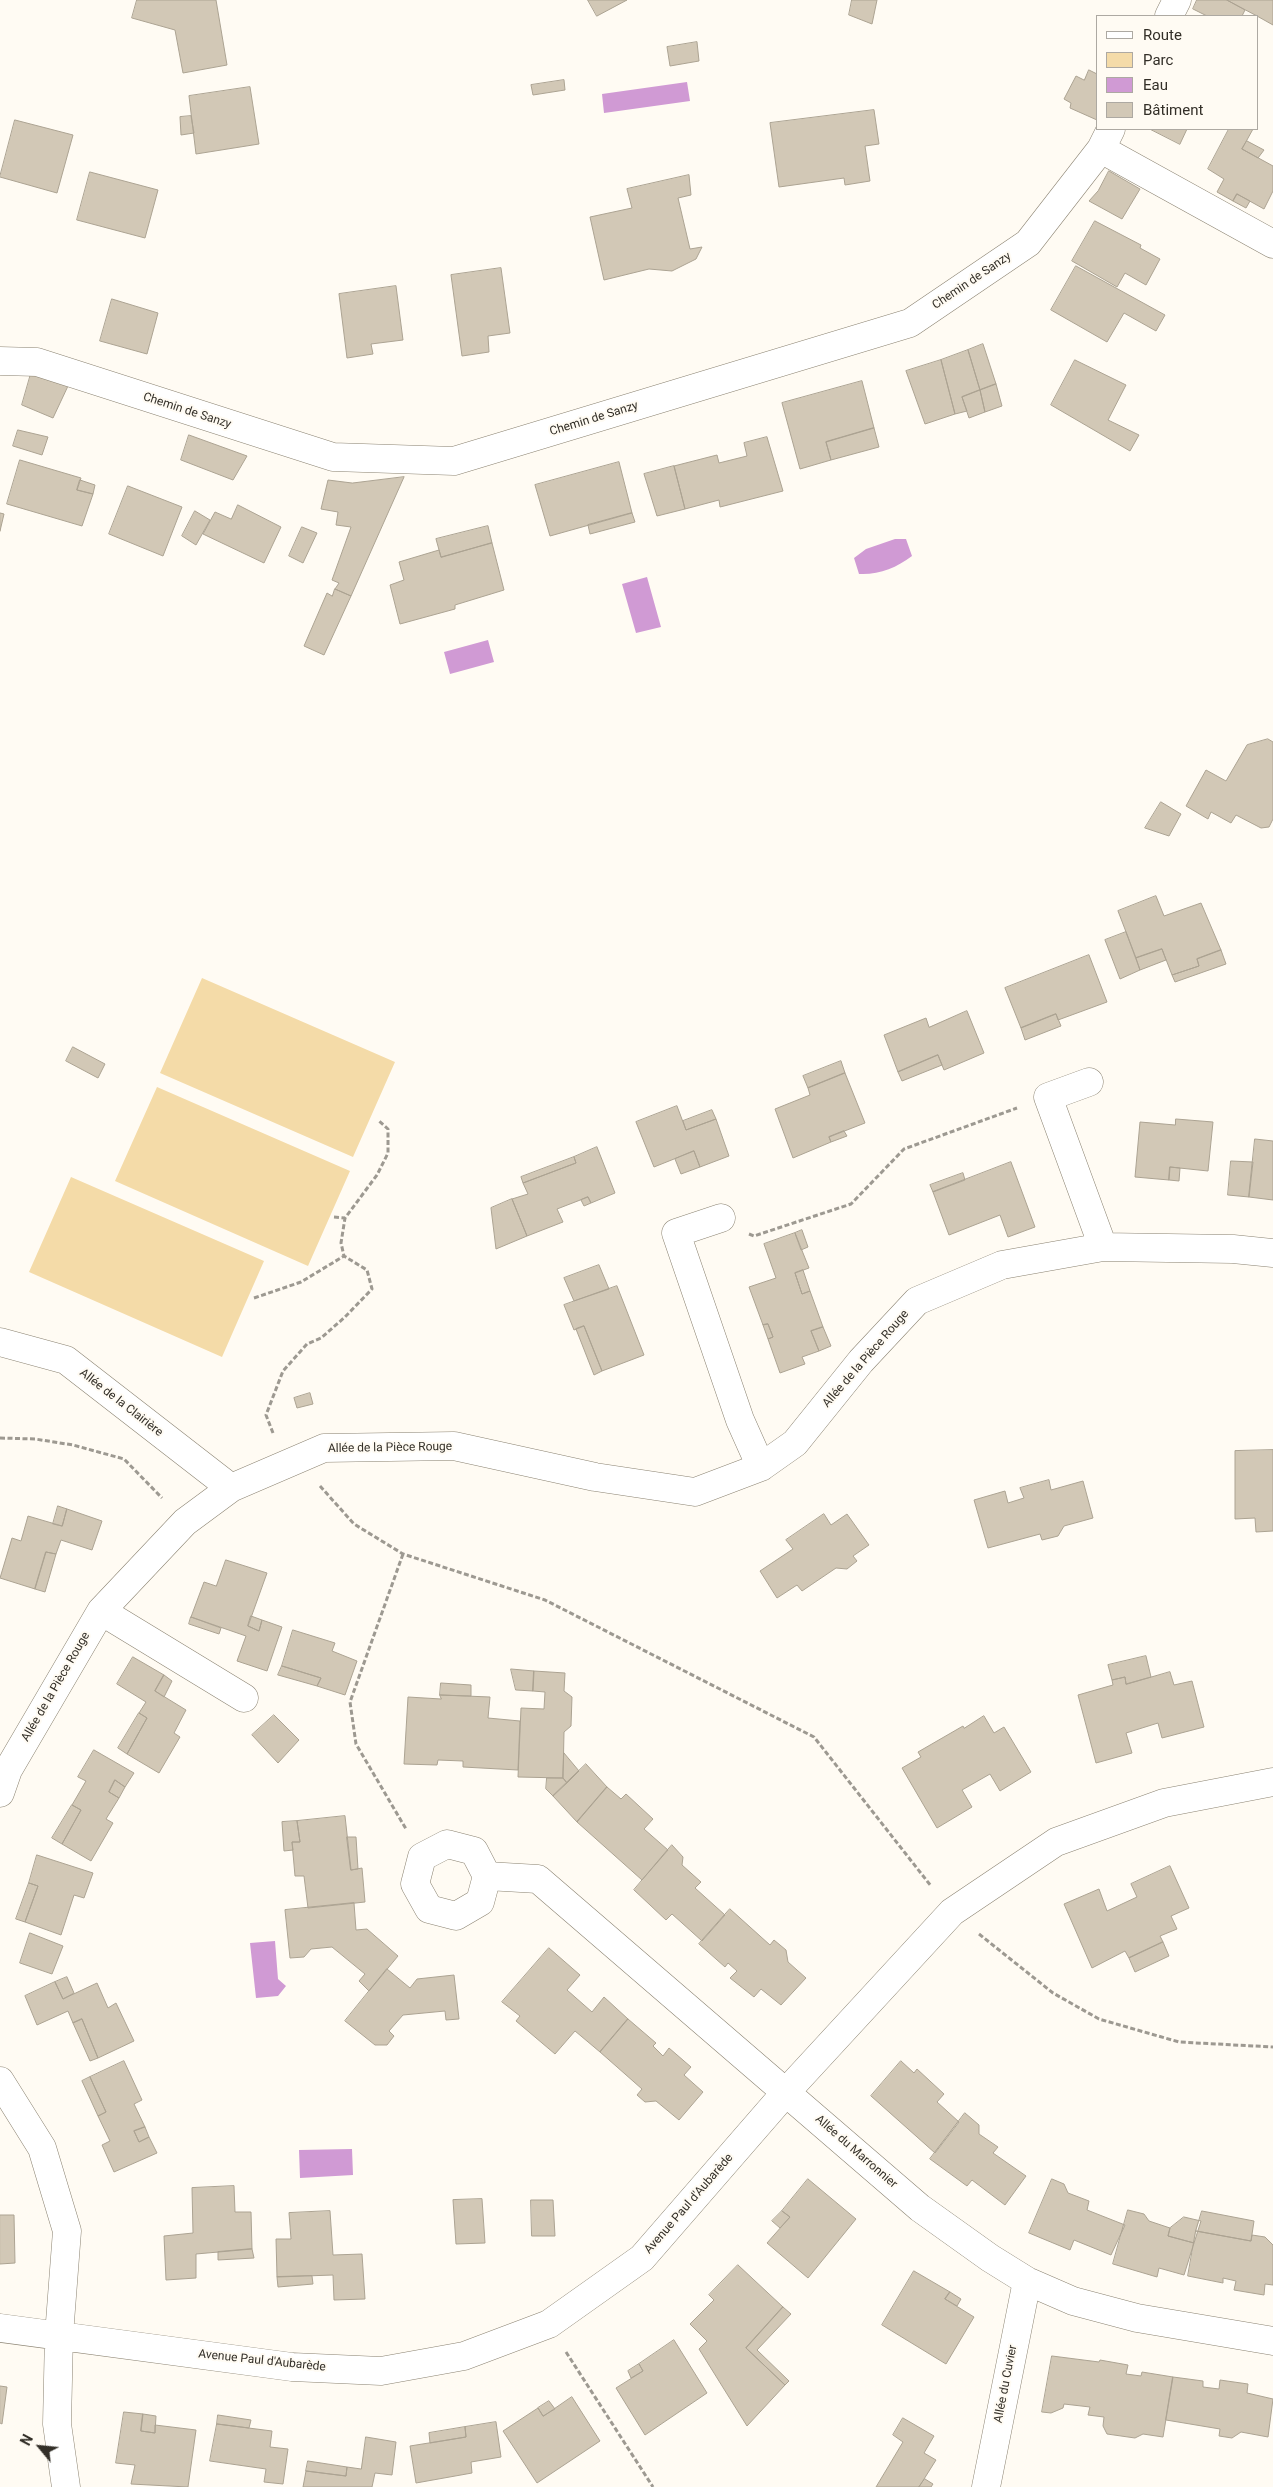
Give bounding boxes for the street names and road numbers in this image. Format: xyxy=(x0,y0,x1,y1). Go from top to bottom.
street label: Chemin de Sanzy xyxy=(930,249,1014,313)
street label: Chemin de Sanzy xyxy=(141,390,233,432)
street label: Chemin de Sanzy xyxy=(548,399,640,439)
street label: Allée de la Pièce Rouge xyxy=(820,1307,912,1411)
street label: Allée de la Clairière xyxy=(76,1366,166,1440)
street label: Allée de la Pièce Rouge xyxy=(328,1440,452,1456)
street label: Allée de la Pièce Rouge xyxy=(19,1630,93,1744)
street label: Allée du Marronnier xyxy=(812,2112,900,2192)
street label: Avenue Paul d'Aubarède xyxy=(642,2151,736,2257)
street label: Allée du Cuvier xyxy=(991,2344,1021,2424)
street label: Avenue Paul d'Aubarède xyxy=(198,2347,326,2375)

